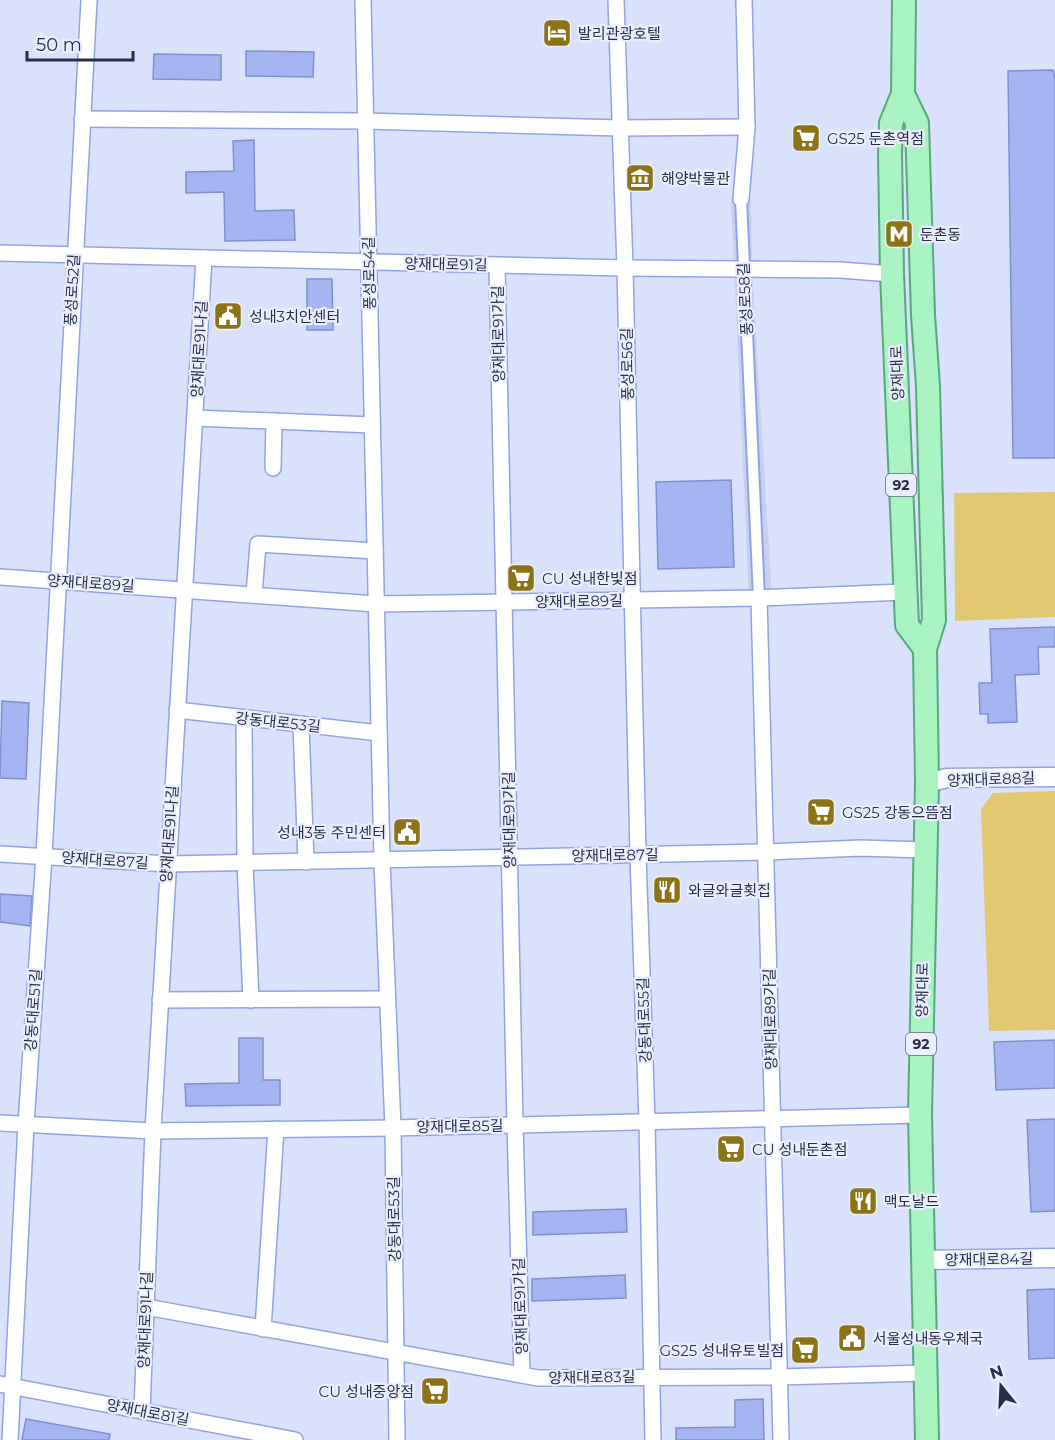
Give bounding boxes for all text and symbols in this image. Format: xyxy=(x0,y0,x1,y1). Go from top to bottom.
hotel icon: 발리관광호텔 xyxy=(541,17,573,49)
scale bar xyxy=(27,24,134,62)
place label: 발리관광호텔 xyxy=(578,24,661,43)
text: 50 m xyxy=(36,34,82,56)
supermarket icon: GS25 둔촌역점 xyxy=(790,122,822,154)
place label: GS25 둔촌역점 xyxy=(827,129,924,148)
museum icon: 해양박물관 xyxy=(624,162,656,194)
place label: 해양박물관 xyxy=(661,169,730,188)
metro station icon: 둔촌동 xyxy=(883,218,915,250)
place label: 둔촌동 xyxy=(920,225,961,244)
street label: 풍성로54길 xyxy=(359,236,379,310)
street label: 풍성로52길 xyxy=(61,253,83,327)
street label: 양재대로91길 xyxy=(404,254,488,274)
street label: 풍성로58길 xyxy=(734,262,756,336)
street label: 양재대로91가길 xyxy=(488,285,508,383)
street label: 양재대로91나길 xyxy=(187,300,211,398)
public building icon: 성내3치안센터 xyxy=(212,300,244,332)
place label: 성내3치안센터 xyxy=(249,307,340,326)
street label: 풍성로56길 xyxy=(617,327,637,401)
street label: 양재대로 xyxy=(887,345,907,401)
road number: 92 xyxy=(886,474,916,496)
supermarket icon: CU 성내한빛점 xyxy=(505,562,537,594)
place label: CU 성내한빛점 xyxy=(542,569,637,588)
street label: 양재대로89길 xyxy=(47,570,135,596)
street label: 양재대로89길 xyxy=(535,591,623,611)
street label: 강동대로53길 xyxy=(234,708,322,736)
street label: 양재대로88길 xyxy=(947,768,1035,790)
street label: 양재대로91가길 xyxy=(499,771,519,869)
street label: 양재대로91나길 xyxy=(156,785,182,883)
supermarket icon: GS25 강동으뜸점 xyxy=(805,796,837,828)
place label: GS25 강동으뜸점 xyxy=(842,803,953,822)
public building icon: 성내3동 주민센터 xyxy=(391,816,423,848)
place label: 성내3동 주민센터 xyxy=(277,823,386,842)
street label: 양재대로87길 xyxy=(571,845,659,865)
street label: 양재대로87길 xyxy=(61,847,149,873)
restaurant icon: 와글와글횟집 xyxy=(651,874,683,906)
place label: 와글와글횟집 xyxy=(688,881,771,900)
street label: 양재대로 xyxy=(912,962,932,1018)
street label: 강동대로51길 xyxy=(21,968,45,1052)
street label: 양재대로89가길 xyxy=(760,968,780,1070)
street label: 강동대로55길 xyxy=(633,977,655,1063)
road number: 92 xyxy=(906,1033,936,1055)
street label: 양재대로85길 xyxy=(416,1116,504,1136)
supermarket icon: CU 성내둔촌점 xyxy=(715,1133,747,1165)
place label: CU 성내둔촌점 xyxy=(752,1140,847,1159)
street label: 강동대로53길 xyxy=(384,1176,404,1262)
restaurant icon: 맥도날드 xyxy=(847,1185,879,1217)
place label: 맥도날드 xyxy=(884,1192,939,1211)
street label: 양재대로84길 xyxy=(945,1249,1033,1269)
street label: 양재대로91가길 xyxy=(509,1257,531,1355)
street label: 양재대로91나길 xyxy=(134,1271,156,1369)
public building icon: 서울성내동우체국 xyxy=(836,1322,868,1354)
place label: 서울성내동우체국 xyxy=(873,1329,983,1348)
supermarket icon: GS25 성내유토빌점 xyxy=(789,1334,821,1366)
place label: GS25 성내유토빌점 xyxy=(659,1341,784,1360)
north arrow xyxy=(971,1356,1031,1416)
text: N xyxy=(987,1361,1006,1383)
street label: 양재대로83길 xyxy=(548,1367,636,1387)
supermarket icon: CU 성내중앙점 xyxy=(419,1375,451,1407)
place label: CU 성내중앙점 xyxy=(319,1382,414,1401)
street label: 양재대로81길 xyxy=(105,1395,191,1429)

